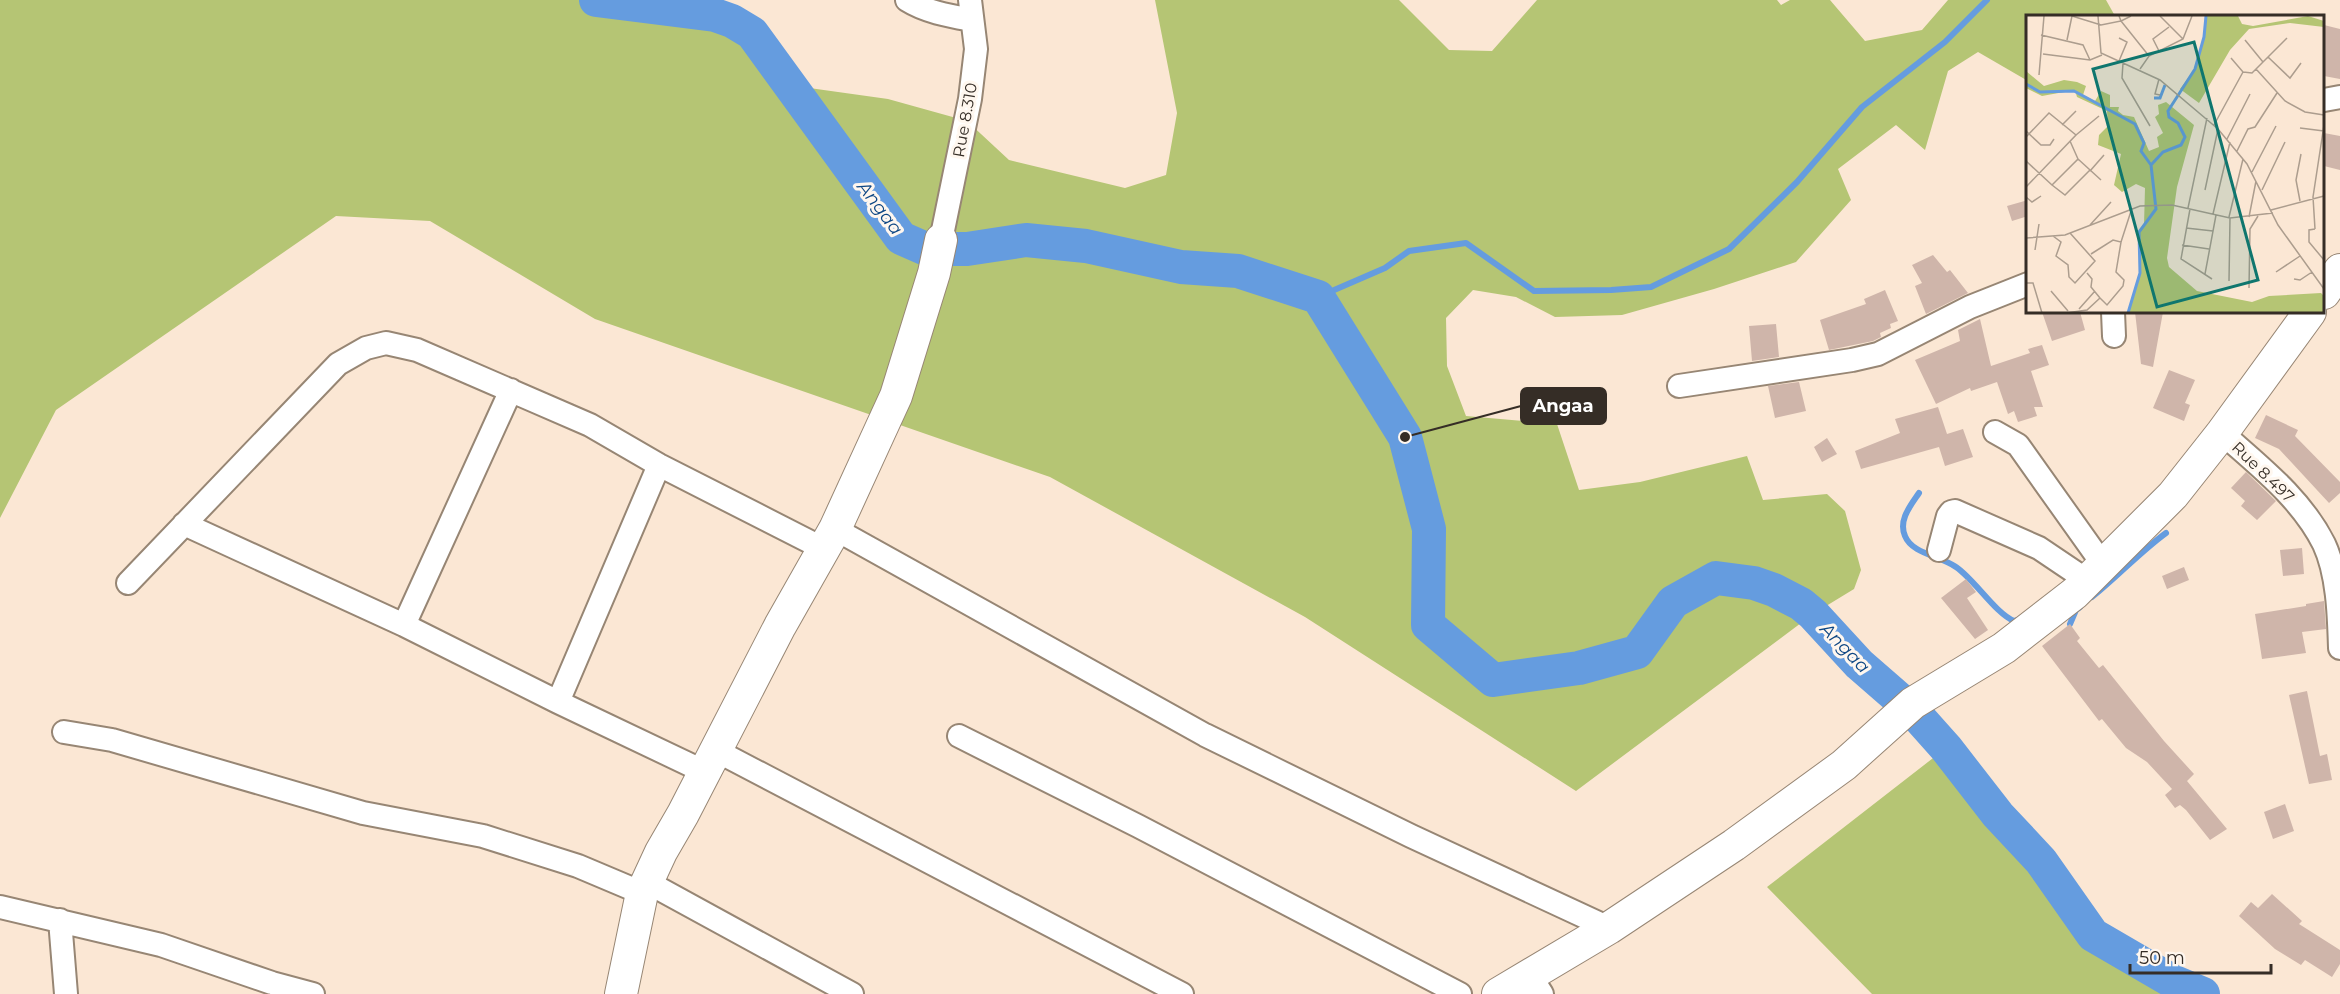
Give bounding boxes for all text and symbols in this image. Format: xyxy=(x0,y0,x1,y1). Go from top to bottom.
inset map xyxy=(2026,15,2325,314)
street label: Rue 8.310 xyxy=(949,81,981,159)
water label: Angaa xyxy=(852,176,907,239)
callout: Angaa xyxy=(1521,388,1606,424)
text: Angaa xyxy=(1531,395,1594,417)
street label: Rue 8.497 xyxy=(2228,438,2298,506)
water label: Angaa xyxy=(1815,617,1874,678)
scale bar xyxy=(2130,937,2271,975)
text: 50 m xyxy=(2139,947,2185,969)

